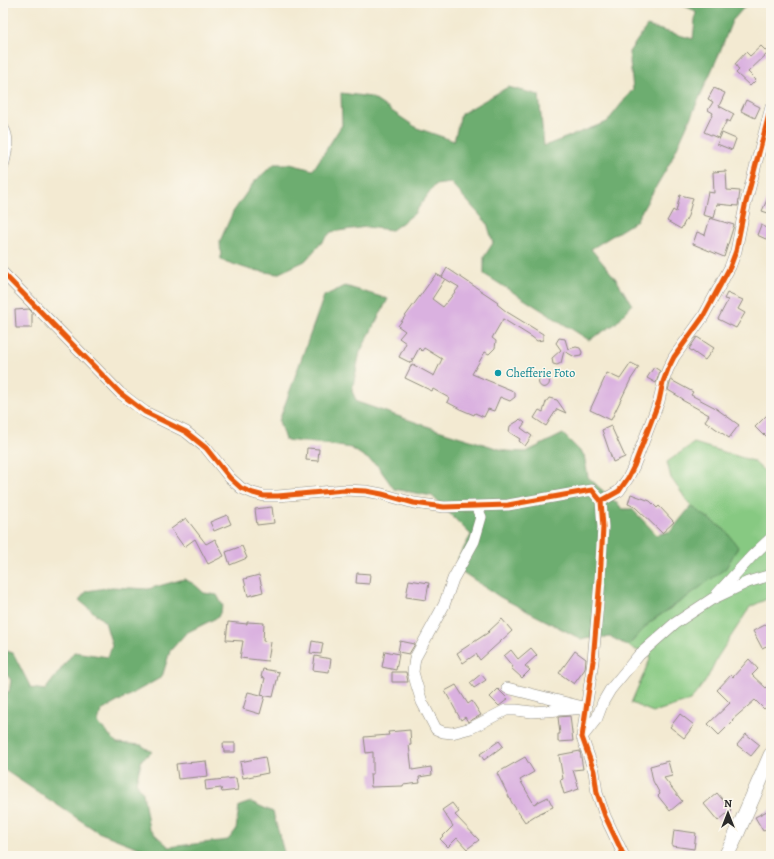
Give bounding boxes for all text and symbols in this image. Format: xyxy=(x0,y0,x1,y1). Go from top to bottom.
place label: Chefferie Foto xyxy=(506,365,575,381)
marker: Chefferie Foto xyxy=(493,368,503,378)
north arrow xyxy=(708,793,748,833)
text: N xyxy=(724,796,732,811)

